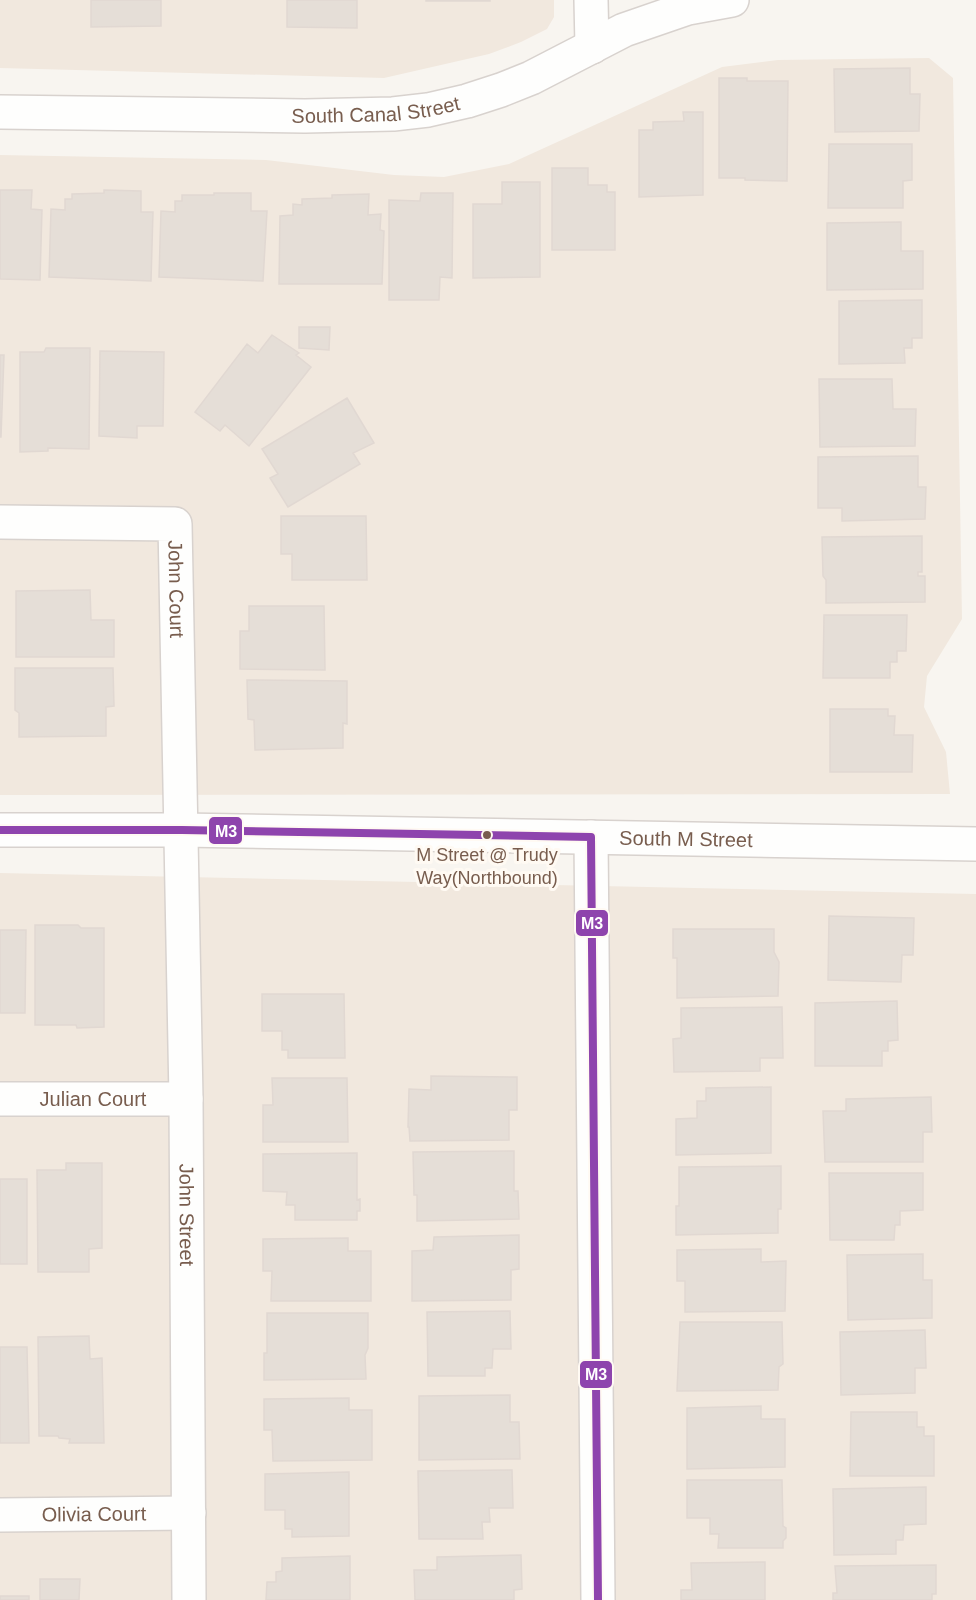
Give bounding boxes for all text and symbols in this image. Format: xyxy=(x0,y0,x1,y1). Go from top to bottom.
street label: South Canal Street xyxy=(291,92,462,127)
street label: John Court xyxy=(164,540,188,639)
line badge: M3 xyxy=(208,816,243,845)
text: M3 xyxy=(215,823,237,840)
street label: South M Street xyxy=(619,827,753,851)
marker: M Street @ Trudy Way(Northbound) xyxy=(481,829,493,841)
place label: M Street @ Trudy Way(Northbound) xyxy=(416,845,558,888)
line badge: M3 xyxy=(575,909,609,937)
text: M3 xyxy=(581,915,603,932)
street label: Julian Court xyxy=(40,1088,147,1110)
street label: John Street xyxy=(175,1164,198,1267)
line badge: M3 xyxy=(579,1360,613,1389)
text: M3 xyxy=(585,1366,607,1383)
street label: Olivia Court xyxy=(42,1502,147,1526)

